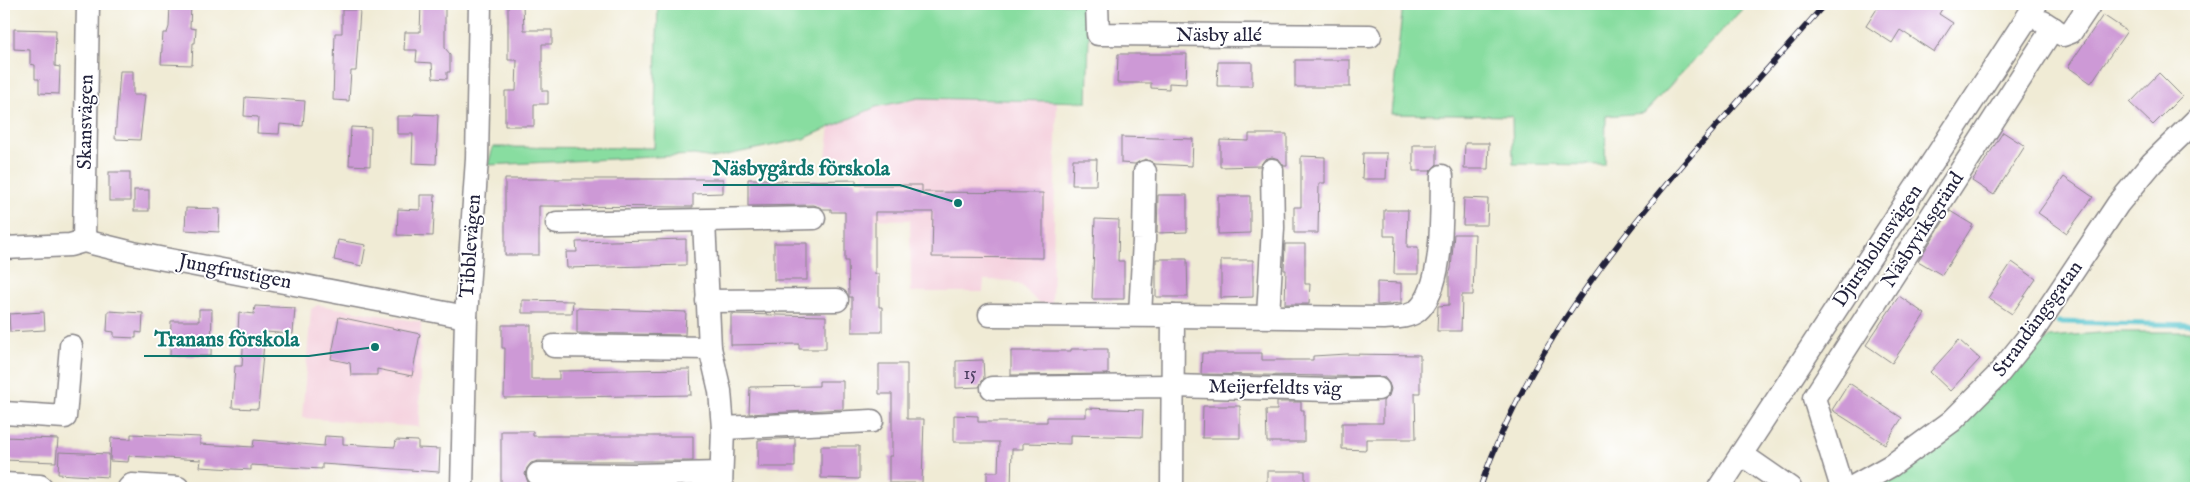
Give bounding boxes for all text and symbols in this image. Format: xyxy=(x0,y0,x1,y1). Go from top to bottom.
street label: Näsby allé xyxy=(1176,23,1262,48)
street label: Skansvägen xyxy=(73,74,99,170)
callout: Näsbygårds förskola xyxy=(703,149,900,185)
text: Näsbygårds förskola xyxy=(711,156,891,183)
street label: Näsbyviksgränd xyxy=(1876,167,1970,293)
street label: Djursholmsvägen xyxy=(1828,179,1929,312)
street label: Tibblevägen xyxy=(455,193,487,299)
street label: Jungfrustigen xyxy=(174,248,294,295)
street label: Strandängsgatan xyxy=(1988,256,2089,382)
callout: Tranans förskola xyxy=(144,320,309,356)
text: Tranans förskola xyxy=(154,327,300,354)
house number: 15 xyxy=(963,363,977,386)
street label: Meijerfeldts väg xyxy=(1208,374,1343,402)

